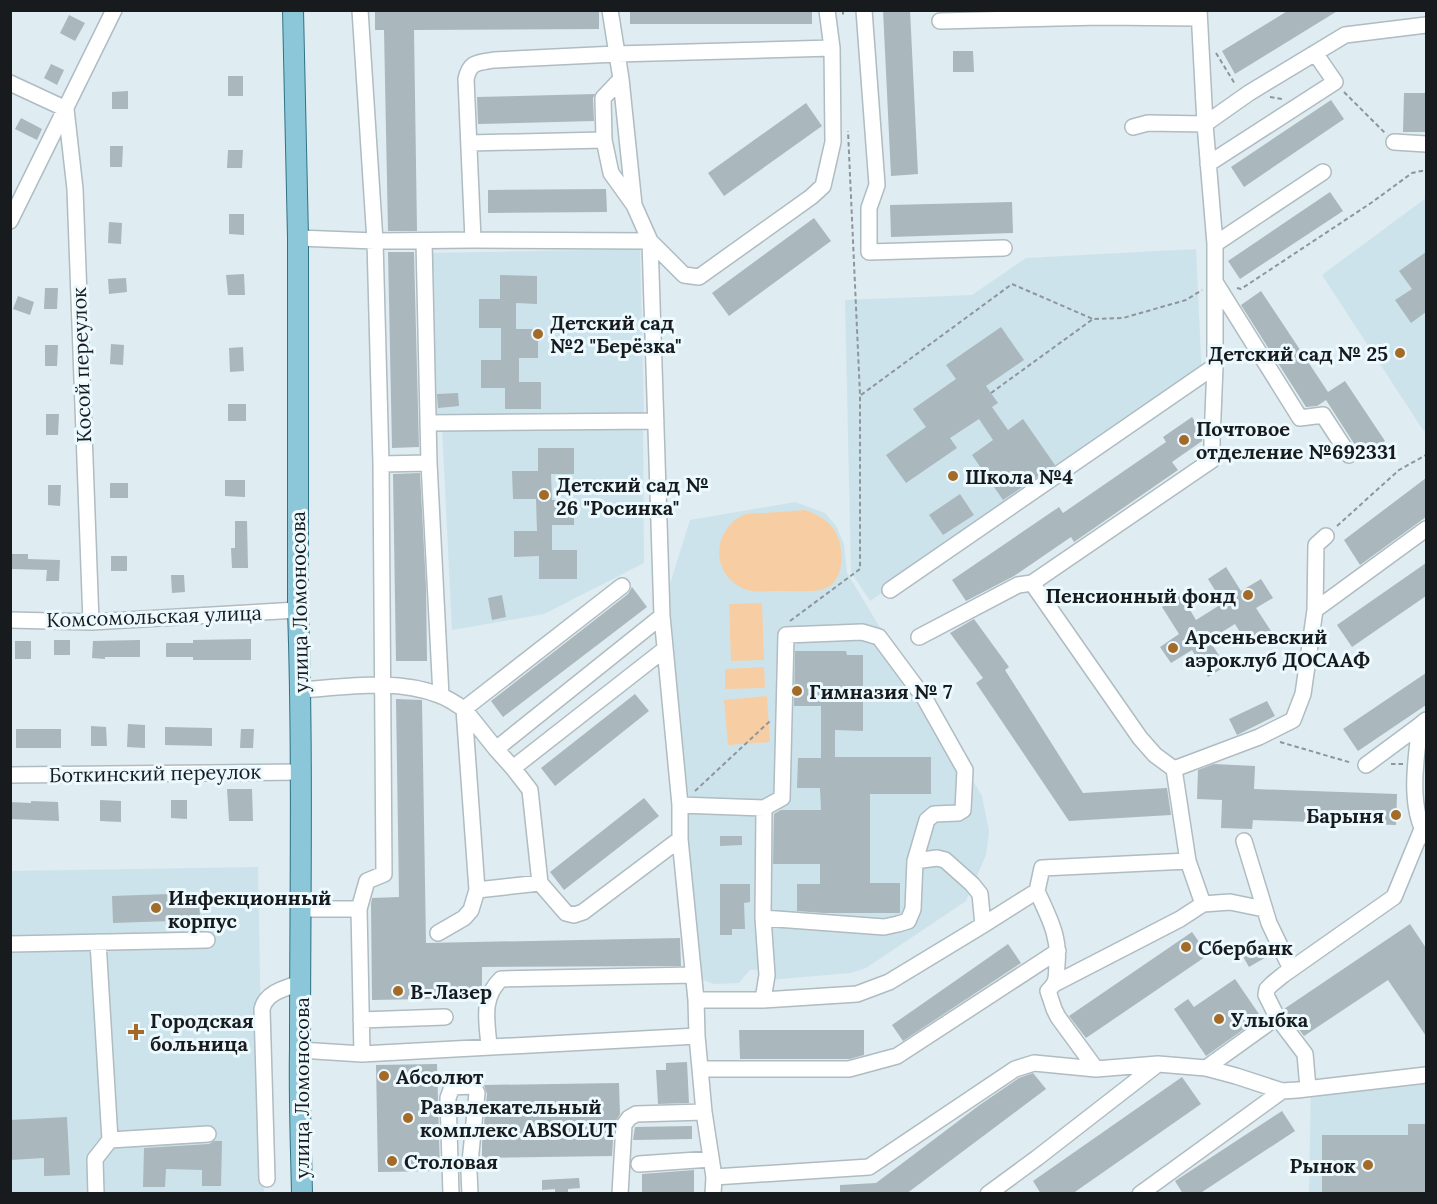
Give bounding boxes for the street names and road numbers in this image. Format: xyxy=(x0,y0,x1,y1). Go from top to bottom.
street label: Косой переулок xyxy=(66,286,96,443)
street label: улица Ломоносова xyxy=(285,511,313,693)
street label: Комсомольская улица xyxy=(46,600,262,632)
street label: Боткинский переулок xyxy=(49,759,262,787)
street label: улица Ломоносова xyxy=(289,997,314,1179)

